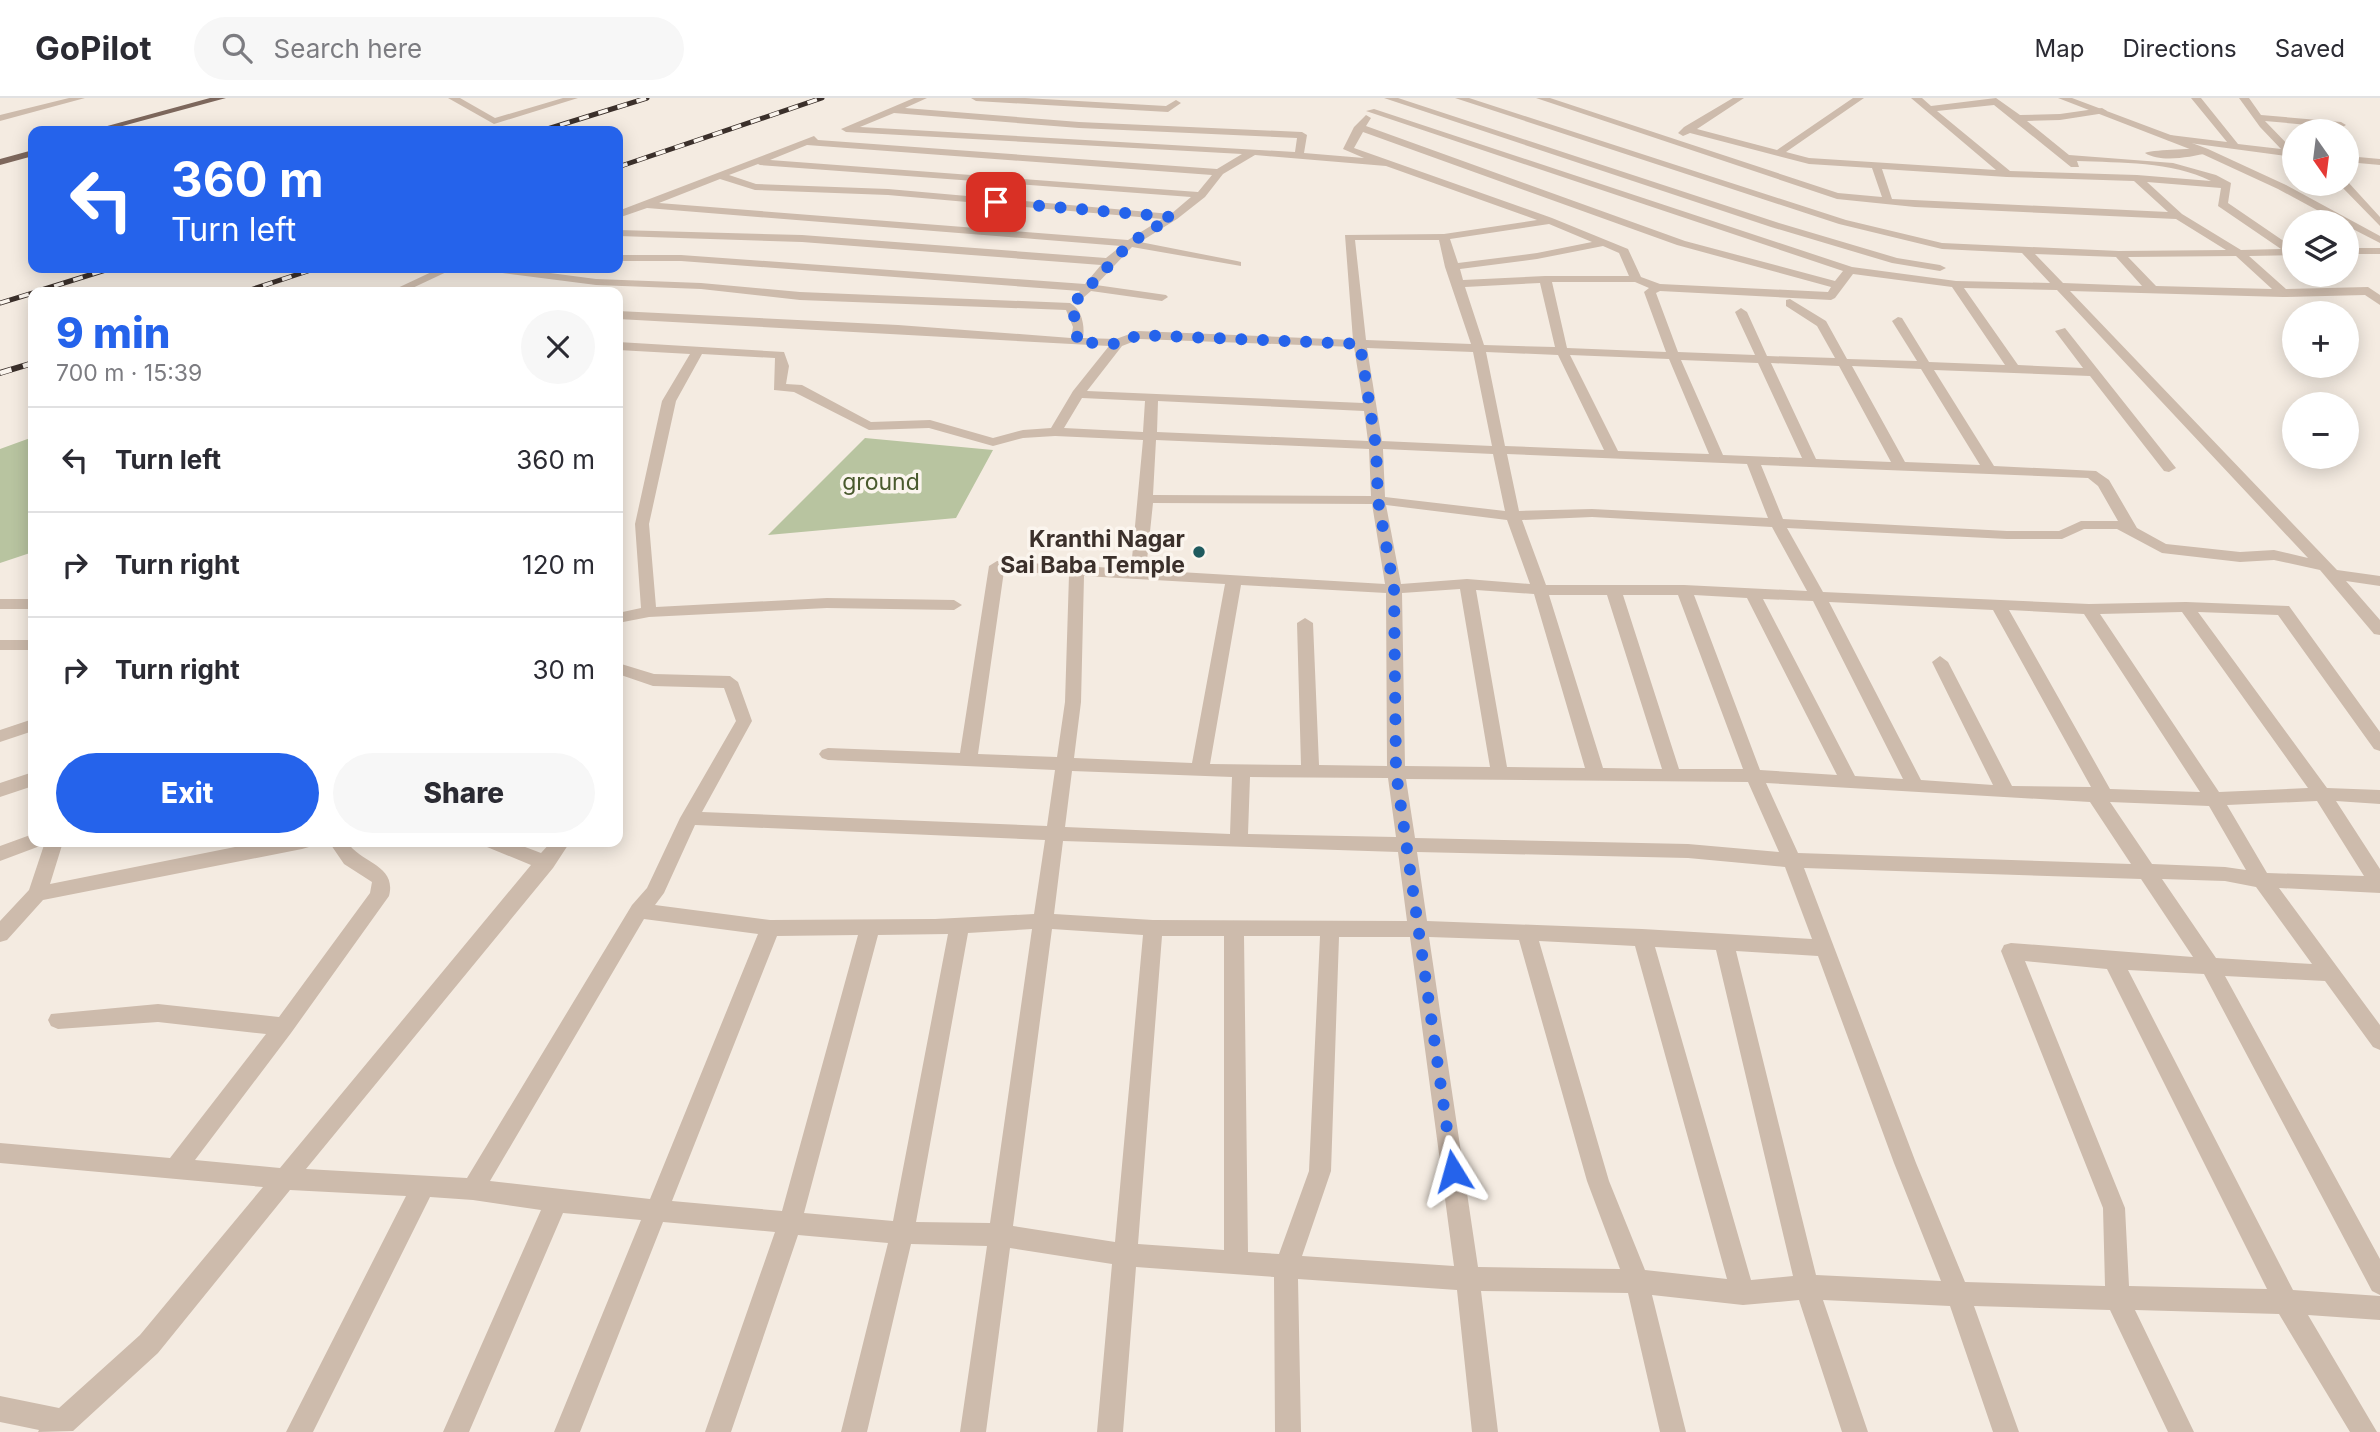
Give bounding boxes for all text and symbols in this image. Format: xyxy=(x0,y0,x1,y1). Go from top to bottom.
search box xyxy=(194,17,684,80)
text: GoPilot xyxy=(35,28,152,68)
icon: search xyxy=(218,29,256,67)
text: Search here xyxy=(274,33,422,64)
text: Map xyxy=(2035,34,2084,63)
text: Directions xyxy=(2122,34,2237,63)
text: Saved xyxy=(2275,34,2345,63)
north arrow xyxy=(2282,119,2359,196)
map controls xyxy=(2282,119,2359,469)
text: 360 m xyxy=(171,150,324,209)
icon: left xyxy=(56,154,147,245)
pin xyxy=(966,172,1026,232)
icon: arrive xyxy=(977,183,1015,221)
text: Turn left xyxy=(171,210,296,249)
button: layers xyxy=(2282,210,2359,287)
button: + xyxy=(2282,301,2359,378)
text: 9 min xyxy=(56,307,171,358)
button: close xyxy=(521,310,595,384)
text: 700 m · 15:39 xyxy=(56,359,202,387)
button: − xyxy=(2282,392,2359,469)
icon: left xyxy=(56,441,94,479)
text: Turn left xyxy=(115,444,221,475)
text: 360 m xyxy=(516,444,595,475)
park label: ground xyxy=(842,468,920,496)
place label: Kranthi Nagar Sai Baba Temple xyxy=(1000,525,1185,579)
marker: Kranthi Nagar Sai Baba Temple xyxy=(1191,544,1207,560)
icon: right xyxy=(56,546,94,584)
text: Turn right xyxy=(115,549,240,580)
text: 120 m xyxy=(522,549,595,580)
icon: right xyxy=(56,651,94,689)
text: Turn right xyxy=(115,654,240,685)
text: 30 m xyxy=(532,654,595,685)
button: Exit xyxy=(56,753,319,833)
button: Share xyxy=(333,753,595,833)
position arrow xyxy=(1416,1134,1490,1208)

